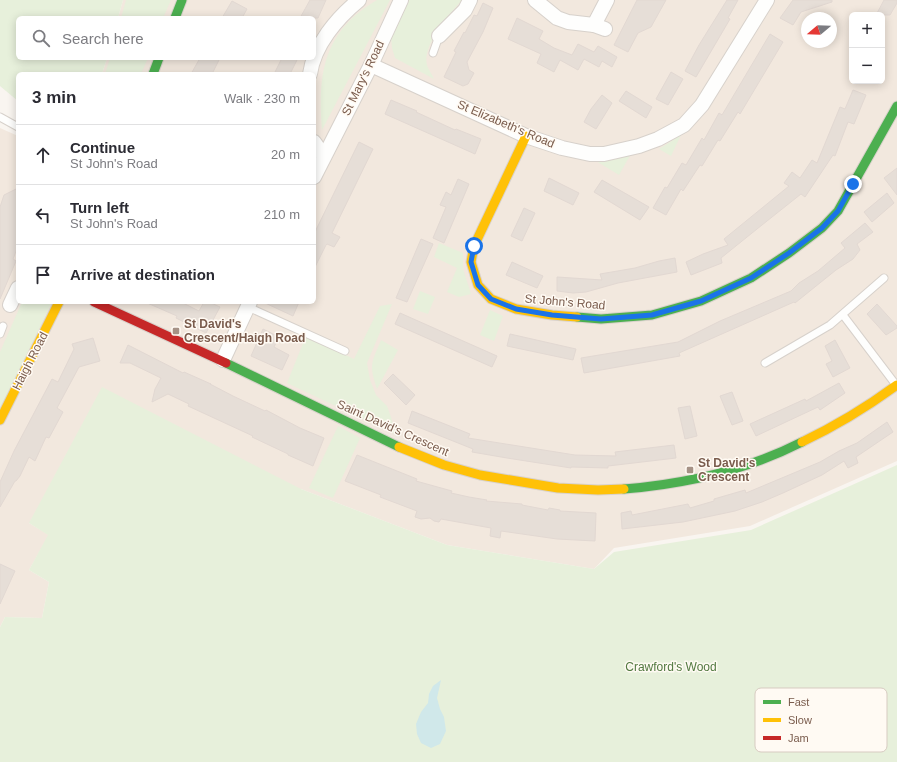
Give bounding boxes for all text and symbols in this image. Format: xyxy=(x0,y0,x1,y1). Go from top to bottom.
north arrow xyxy=(801,12,837,48)
map controls xyxy=(849,12,885,84)
button: + xyxy=(849,12,885,48)
search box xyxy=(16,16,316,60)
icon: search xyxy=(30,27,52,49)
text: Search here xyxy=(62,30,144,47)
street label: St Mary's Road xyxy=(339,38,387,118)
button: − xyxy=(849,48,885,84)
text: 3 min xyxy=(32,88,76,107)
text: Walk · 230 m xyxy=(224,91,300,106)
street label: St Elizabeth's Road xyxy=(455,97,557,151)
text: Continue xyxy=(70,139,135,156)
icon: ahead xyxy=(32,144,54,166)
text: 20 m xyxy=(271,147,300,162)
text: St John's Road xyxy=(70,156,158,171)
route end xyxy=(844,175,862,193)
text: Turn left xyxy=(70,199,129,216)
icon: left xyxy=(32,204,54,226)
text: 210 m xyxy=(264,207,300,222)
text: St John's Road xyxy=(70,216,158,231)
route start xyxy=(465,237,483,255)
icon: arrive xyxy=(32,264,54,286)
text: Arrive at destination xyxy=(70,266,215,283)
street label: St John's Road xyxy=(524,291,606,313)
place label: St David's Crescent/Haigh Road xyxy=(184,317,305,345)
marker: St David's Crescent/Haigh Road xyxy=(171,326,181,336)
street label: Haigh Road xyxy=(9,330,51,392)
street label: Saint David's Crescent xyxy=(335,397,452,459)
place label: St David's Crescent xyxy=(698,456,756,484)
marker: St David's Crescent xyxy=(685,465,695,475)
park label: Crawford's Wood xyxy=(625,660,717,674)
legend xyxy=(755,688,887,752)
text: Fast xyxy=(788,696,809,708)
text: Slow xyxy=(788,714,812,726)
text: Jam xyxy=(788,732,809,744)

